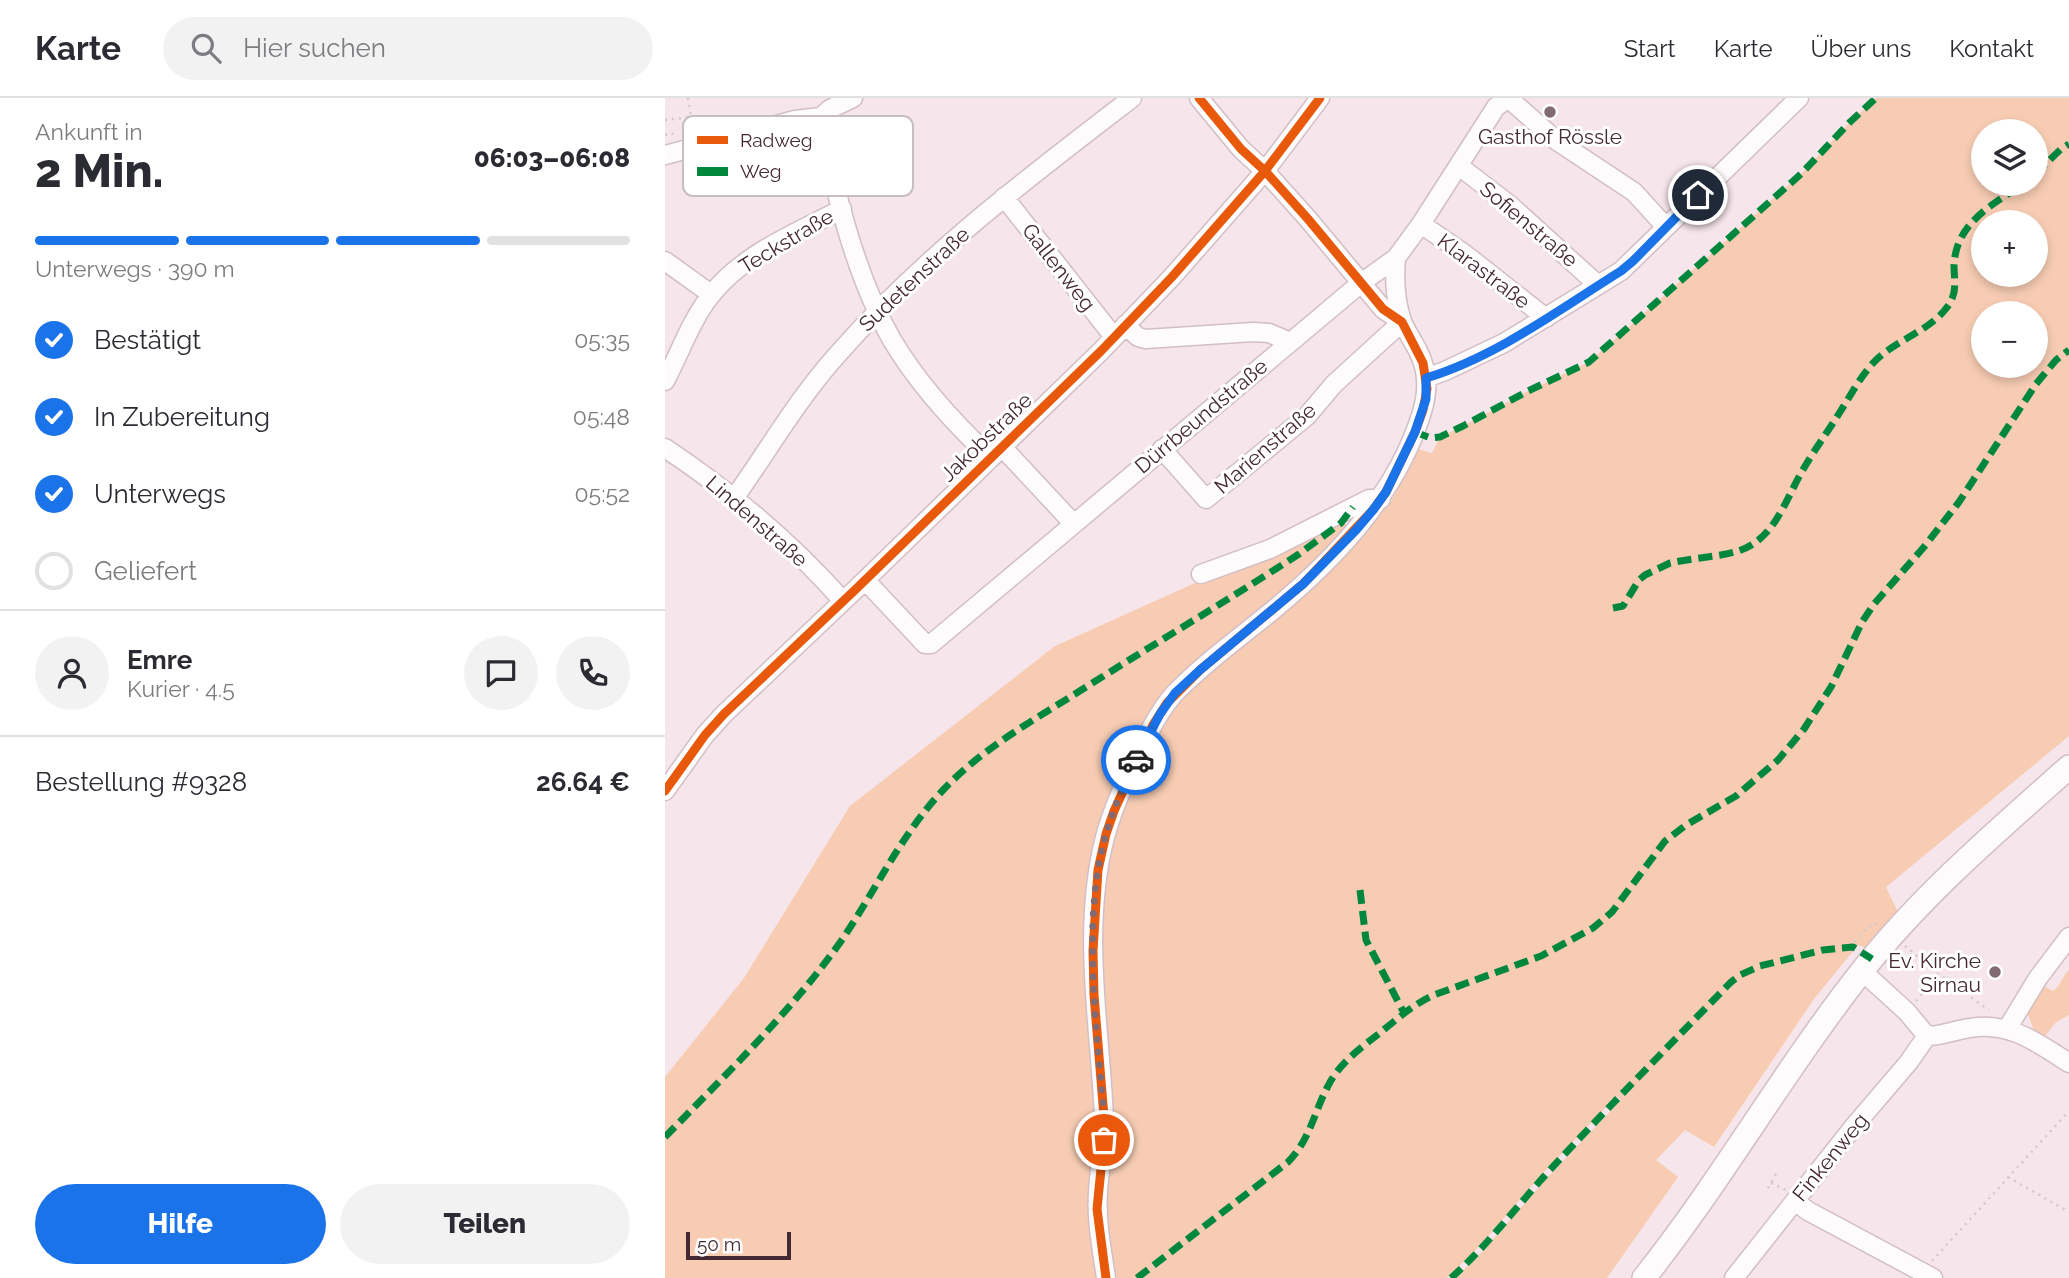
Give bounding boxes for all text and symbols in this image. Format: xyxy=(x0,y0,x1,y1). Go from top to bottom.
search box xyxy=(163,17,653,80)
text: Karte xyxy=(35,29,121,68)
icon: search xyxy=(187,29,225,67)
text: Hier suchen xyxy=(243,33,386,63)
text: Start xyxy=(1624,34,1676,63)
text: Karte xyxy=(1714,34,1773,63)
text: Über uns xyxy=(1811,34,1911,63)
text: Kontakt xyxy=(1949,34,2034,63)
marker: Gasthof Rössle xyxy=(1542,104,1558,120)
legend xyxy=(683,116,913,196)
text: Ankunft in xyxy=(35,118,143,145)
map controls xyxy=(1971,119,2048,378)
button: layers xyxy=(1971,119,2048,196)
place label: Gasthof Rössle xyxy=(1478,124,1622,149)
text: Radweg xyxy=(740,129,812,151)
text: 06:03–06:08 xyxy=(474,143,630,173)
text: 2 Min. xyxy=(35,144,164,198)
text: Weg xyxy=(740,160,782,182)
pin xyxy=(1668,165,1728,225)
street label: Sofienstraße xyxy=(1475,176,1583,272)
icon: home xyxy=(1679,176,1717,214)
street label: Teckstraße xyxy=(734,203,838,279)
button: + xyxy=(1971,210,2048,287)
street label: Gallenweg xyxy=(1017,218,1101,316)
street label: Sudetenstraße xyxy=(854,222,974,336)
street label: Klarastraße xyxy=(1433,228,1535,314)
text: Unterwegs · 390 m xyxy=(35,255,235,282)
button: − xyxy=(1971,301,2048,378)
icon: check xyxy=(35,321,73,359)
text: Bestätigt xyxy=(94,325,201,355)
text: 05:35 xyxy=(574,326,630,353)
street label: Dürrbeundstraße xyxy=(1130,353,1272,479)
street label: Jakobstraße xyxy=(935,387,1037,487)
street label: Marienstraße xyxy=(1209,397,1321,499)
icon: check xyxy=(35,398,73,436)
text: In Zubereitung xyxy=(94,402,270,432)
text: 05:48 xyxy=(573,403,630,430)
street label: Lindenstraße xyxy=(701,470,813,572)
icon: check xyxy=(35,475,73,513)
text: Unterwegs xyxy=(94,479,226,509)
text: 05:52 xyxy=(575,480,630,507)
text: Geliefert xyxy=(94,556,197,586)
button: person xyxy=(35,636,109,710)
button: chat xyxy=(464,636,538,710)
button: phone xyxy=(556,636,630,710)
text: Emre xyxy=(127,645,192,675)
text: Kurier · 4.5 xyxy=(127,675,235,702)
courier xyxy=(1101,725,1171,795)
icon: car xyxy=(1117,741,1155,779)
text: Bestellung #9328 xyxy=(35,767,247,797)
text: 26.64 € xyxy=(536,767,630,797)
place label: Ev. Kirche Sirnau xyxy=(1888,948,1981,997)
marker: Ev. Kirche Sirnau xyxy=(1987,964,2003,980)
street label: Finkenweg xyxy=(1787,1108,1873,1206)
pin xyxy=(1074,1110,1134,1170)
icon: bag xyxy=(1085,1121,1123,1159)
button: Hilfe xyxy=(35,1184,326,1264)
button: Teilen xyxy=(340,1184,630,1264)
scale bar xyxy=(686,1229,791,1261)
text: 50 m xyxy=(697,1233,741,1255)

